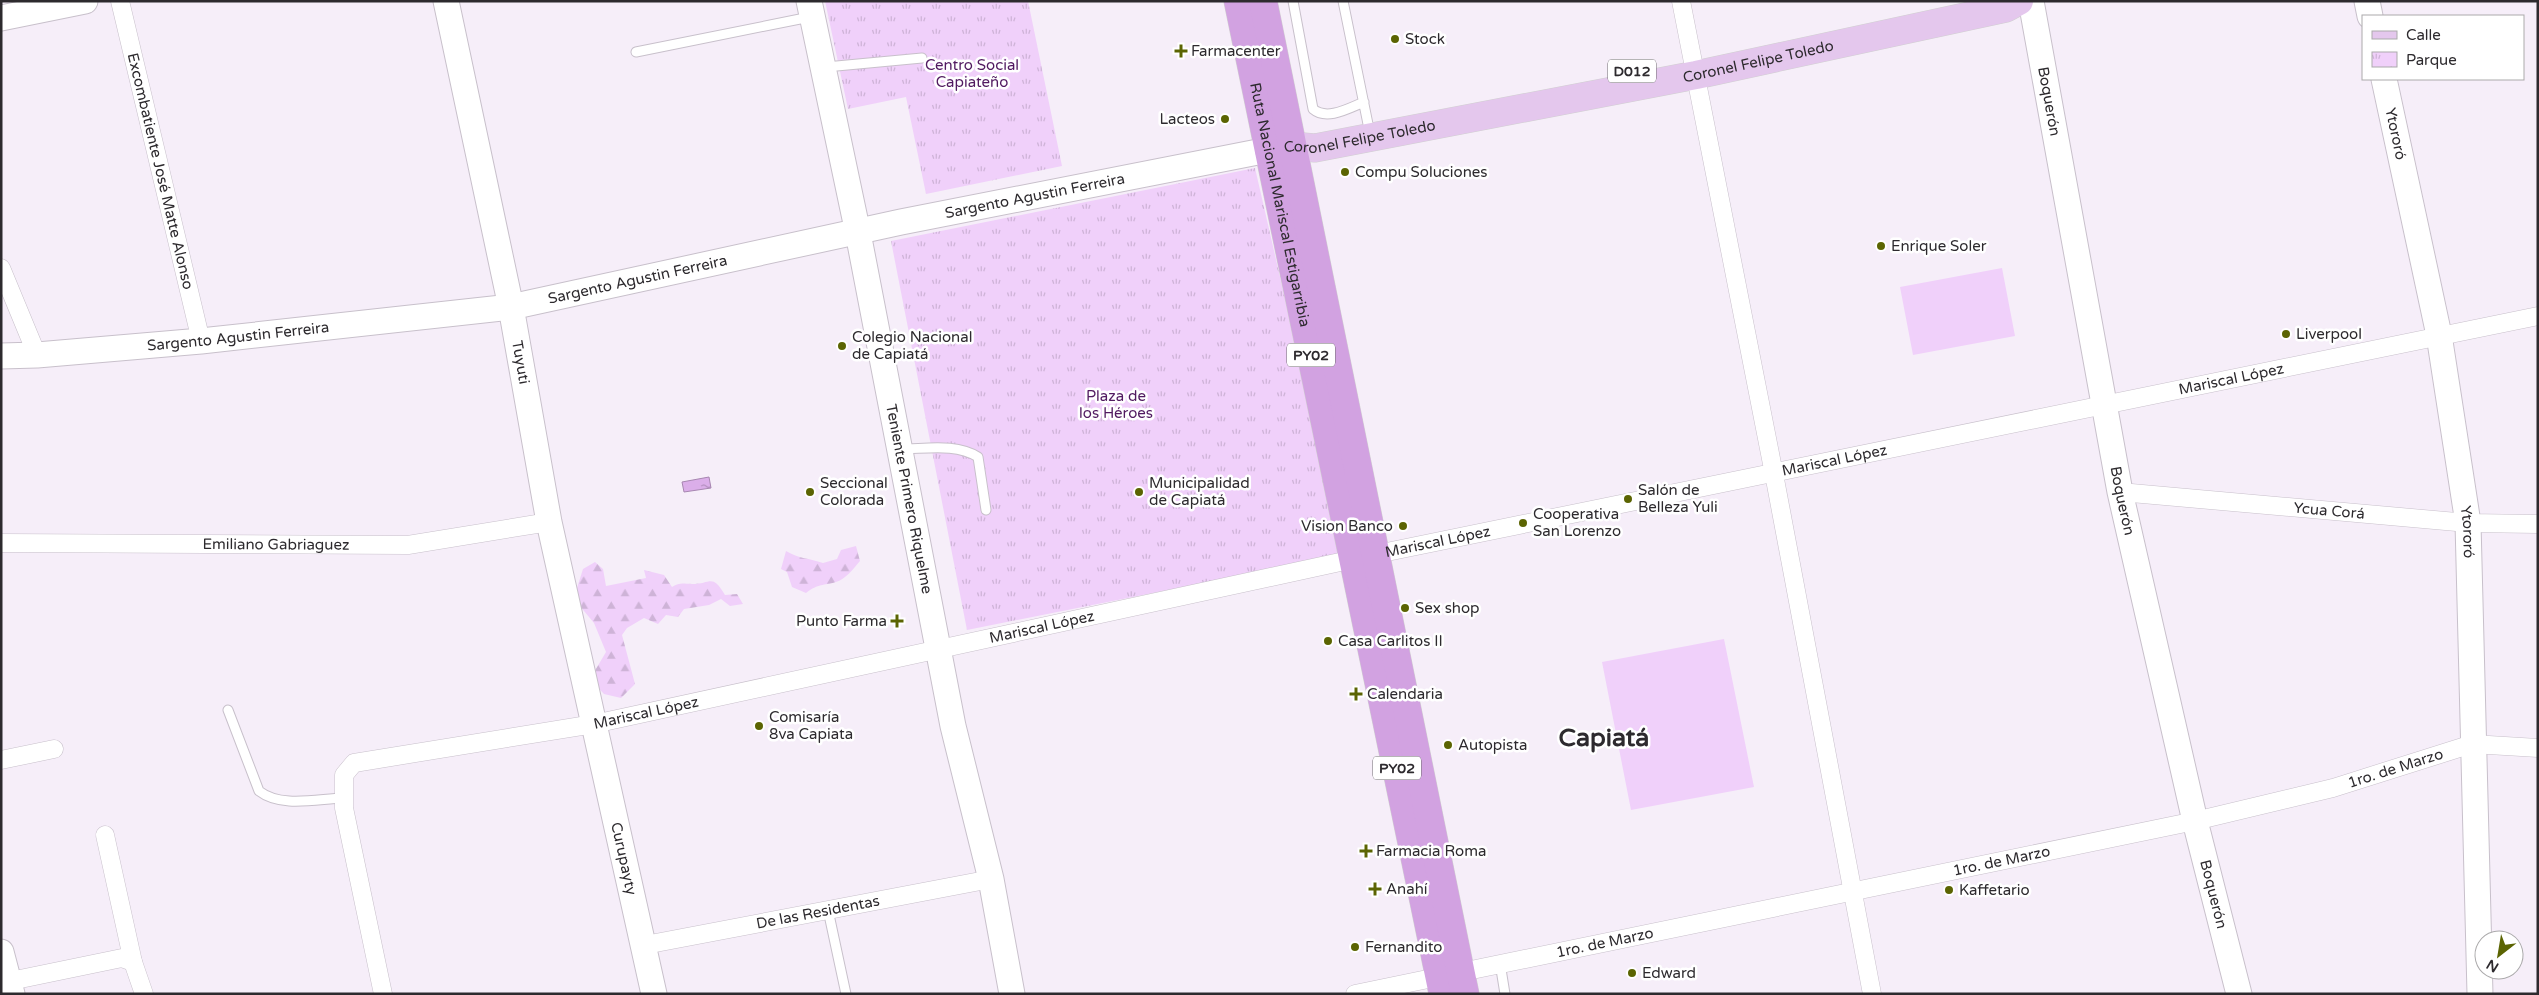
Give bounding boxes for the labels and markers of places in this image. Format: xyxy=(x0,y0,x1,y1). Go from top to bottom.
place label: Stock xyxy=(1405,30,1445,48)
marker: Stock xyxy=(1389,33,1401,45)
place label: Farmacenter xyxy=(1191,42,1281,60)
marker: Farmacenter xyxy=(1175,45,1187,57)
place label: Lacteos xyxy=(1159,110,1215,128)
marker: Lacteos xyxy=(1219,113,1231,125)
place label: Compu Soluciones xyxy=(1355,163,1487,181)
marker: Compu Soluciones xyxy=(1339,166,1351,178)
place label: Enrique Soler xyxy=(1891,237,1987,255)
marker: Enrique Soler xyxy=(1875,240,1887,252)
place label: Liverpool xyxy=(2296,325,2362,343)
place label: Colegio Nacional de Capiatá xyxy=(852,328,972,363)
marker: Liverpool xyxy=(2280,328,2292,340)
marker: Colegio Nacional de Capiatá xyxy=(836,340,848,352)
place label: Seccional Colorada xyxy=(820,474,888,509)
place label: Municipalidad de Capiatá xyxy=(1149,474,1250,509)
place label: Salón de Belleza Yuli xyxy=(1638,481,1718,516)
marker: Seccional Colorada xyxy=(804,486,816,498)
marker: Municipalidad de Capiatá xyxy=(1133,486,1145,498)
marker: Salón de Belleza Yuli xyxy=(1622,493,1634,505)
place label: Cooperativa San Lorenzo xyxy=(1533,505,1621,540)
place label: Vision Banco xyxy=(1301,517,1393,535)
marker: Cooperativa San Lorenzo xyxy=(1517,517,1529,529)
marker: Vision Banco xyxy=(1397,520,1409,532)
place label: Sex shop xyxy=(1415,599,1480,617)
marker: Sex shop xyxy=(1399,602,1411,614)
place label: Punto Farma xyxy=(796,612,887,630)
marker: Punto Farma xyxy=(891,615,903,627)
place label: Casa Carlitos II xyxy=(1338,632,1443,650)
marker: Casa Carlitos II xyxy=(1322,635,1334,647)
place label: Calendaria xyxy=(1367,685,1443,703)
marker: Calendaria xyxy=(1349,687,1363,701)
place label: Comisaría 8va Capiata xyxy=(769,708,853,743)
marker: Comisaría 8va Capiata xyxy=(753,720,765,732)
place label: Autopista xyxy=(1458,736,1527,754)
marker: Autopista xyxy=(1442,739,1454,751)
place label: Farmacia Roma xyxy=(1376,842,1486,860)
marker: Farmacia Roma xyxy=(1360,845,1372,857)
place label: Anahí xyxy=(1386,880,1428,898)
place label: Kaffetario xyxy=(1959,881,2030,899)
marker: Anahí xyxy=(1368,882,1382,896)
marker: Kaffetario xyxy=(1943,884,1955,896)
place label: Fernandito xyxy=(1365,938,1442,956)
marker: Fernandito xyxy=(1349,941,1361,953)
place label: Edward xyxy=(1642,964,1696,982)
marker: Edward xyxy=(1626,967,1638,979)

